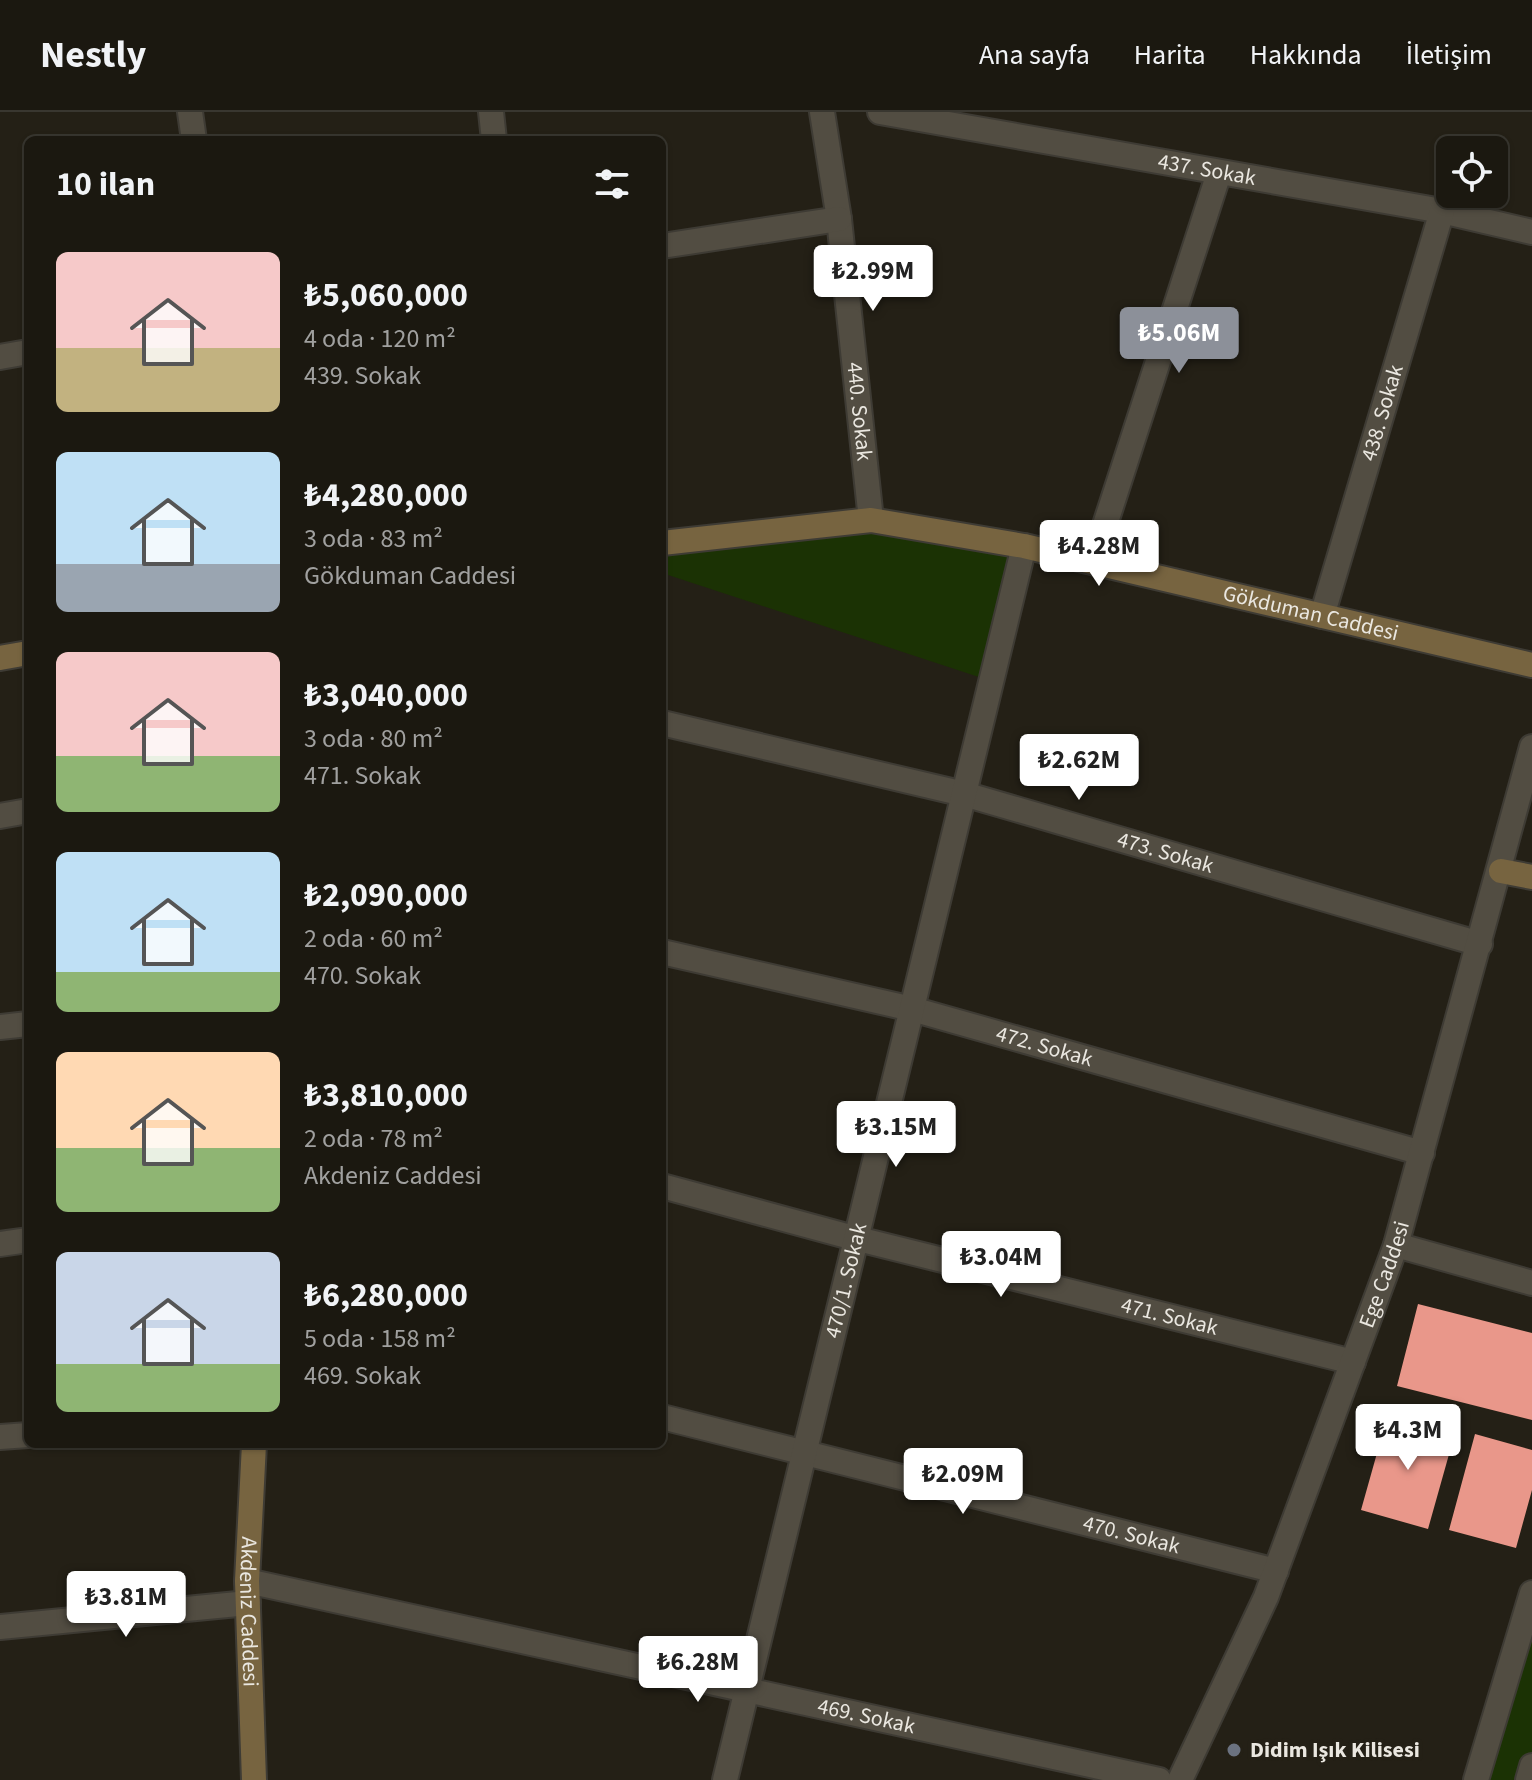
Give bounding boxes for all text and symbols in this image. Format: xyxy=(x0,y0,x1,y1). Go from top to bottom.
text: Nestly xyxy=(40,28,146,82)
text: Ana sayfa xyxy=(979,35,1090,75)
text: Harita xyxy=(1134,35,1206,75)
text: Hakkında xyxy=(1250,35,1362,75)
text: İletişim xyxy=(1406,35,1492,75)
map controls xyxy=(1436,136,1508,208)
button: locate xyxy=(1436,136,1508,208)
street label: 437. Sokak xyxy=(1155,145,1259,194)
text: 10 ilan xyxy=(56,160,155,209)
icon: filters xyxy=(590,162,634,206)
pin: ₺2.99M xyxy=(808,245,938,313)
text: ₺2.99M xyxy=(832,252,914,289)
text: ₺5,060,000 xyxy=(304,271,468,320)
icon: home xyxy=(120,284,216,380)
pin: ₺5.06M xyxy=(1114,307,1244,375)
text: ₺5.06M xyxy=(1138,314,1220,351)
text: 4 oda · 120 m² xyxy=(304,320,456,357)
text: 439. Sokak xyxy=(304,357,421,394)
street label: 440. Sokak xyxy=(838,361,881,463)
street label: 438. Sokak xyxy=(1353,361,1412,465)
text: ₺4,280,000 xyxy=(304,471,468,520)
icon: home xyxy=(120,484,216,580)
text: 3 oda · 83 m² xyxy=(304,520,443,557)
pin: ₺4.28M xyxy=(1034,520,1164,588)
text: ₺4.28M xyxy=(1058,527,1140,564)
text: Gökduman Caddesi xyxy=(304,557,516,594)
street label: Gökduman Caddesi xyxy=(1220,577,1402,649)
text: ₺3,040,000 xyxy=(304,671,468,720)
icon: home xyxy=(120,684,216,780)
text: 3 oda · 80 m² xyxy=(304,720,443,757)
pin: ₺2.62M xyxy=(1014,734,1144,802)
text: ₺2.62M xyxy=(1038,741,1120,778)
text: 471. Sokak xyxy=(304,757,421,794)
street label: 473. Sokak xyxy=(1113,823,1218,882)
text: ₺2,090,000 xyxy=(304,871,468,920)
icon: home xyxy=(120,884,216,980)
text: 2 oda · 60 m² xyxy=(304,920,443,957)
text: 470. Sokak xyxy=(304,957,421,994)
street label: 472. Sokak xyxy=(992,1018,1097,1075)
text: ₺3,810,000 xyxy=(304,1071,468,1120)
icon: home xyxy=(120,1084,216,1180)
pin: ₺3.15M xyxy=(831,1101,961,1169)
text: ₺3.15M xyxy=(855,1108,937,1145)
text: 2 oda · 78 m² xyxy=(304,1120,443,1157)
text: Akdeniz Caddesi xyxy=(304,1157,482,1194)
street label: Ege Caddesi xyxy=(1351,1217,1418,1332)
street label: 470/1. Sokak xyxy=(817,1219,875,1341)
pin: ₺3.04M xyxy=(936,1231,1066,1299)
text: ₺3.04M xyxy=(960,1238,1042,1275)
text: ₺6,280,000 xyxy=(304,1271,468,1320)
icon: home xyxy=(120,1284,216,1380)
street label: 471. Sokak xyxy=(1118,1289,1222,1344)
text: 5 oda · 158 m² xyxy=(304,1320,456,1357)
text: 469. Sokak xyxy=(304,1357,421,1394)
pin: ₺4.3M xyxy=(1352,1404,1464,1472)
text: ₺4.3M xyxy=(1374,1411,1442,1448)
pin: ₺2.09M xyxy=(898,1448,1028,1516)
text: ₺2.09M xyxy=(922,1455,1004,1492)
street label: 470. Sokak xyxy=(1080,1507,1183,1562)
street label: Akdeniz Caddesi xyxy=(231,1536,267,1688)
pin: ₺3.81M xyxy=(61,1571,191,1639)
text: ₺3.81M xyxy=(85,1578,167,1615)
pin: ₺6.28M xyxy=(633,1636,763,1704)
text: ₺6.28M xyxy=(657,1643,739,1680)
street label: 469. Sokak xyxy=(815,1690,918,1742)
place label: Didim Işık Kilisesi xyxy=(1250,1734,1420,1766)
marker: Didim Işık Kilisesi xyxy=(1225,1741,1243,1759)

